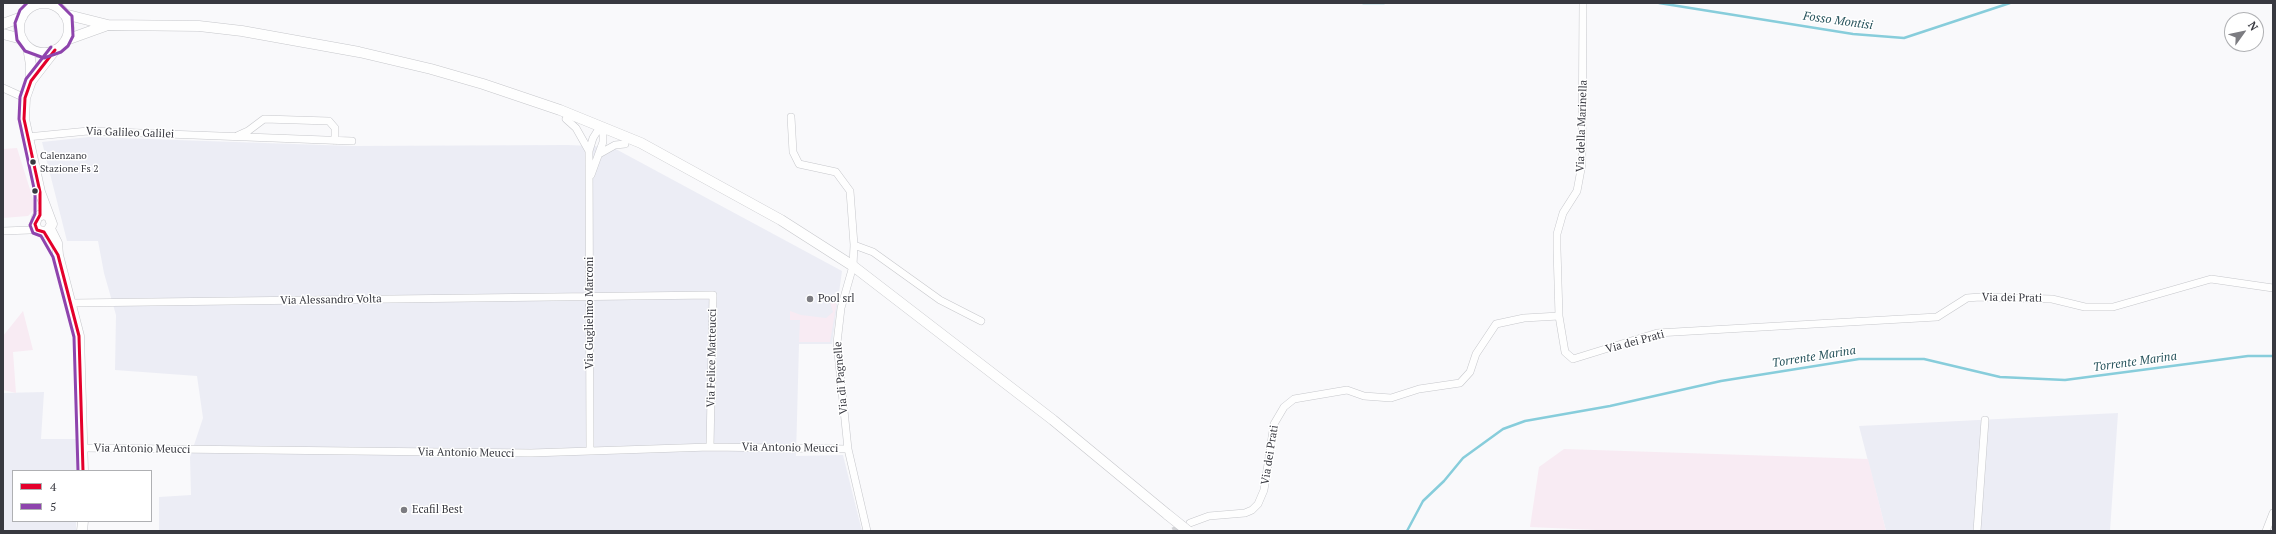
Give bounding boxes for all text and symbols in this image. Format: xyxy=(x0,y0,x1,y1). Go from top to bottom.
water label: Fosso Montisi xyxy=(1802,9,1874,33)
north arrow xyxy=(2224,12,2264,52)
text: N xyxy=(2245,19,2261,33)
street label: Via della Marinella xyxy=(1574,80,1590,172)
street label: Via Galileo Galilei xyxy=(86,125,174,141)
place label: Calenzano Stazione Fs 2 xyxy=(40,150,98,174)
marker: Calenzano Stazione Fs 2 xyxy=(28,157,38,167)
unlabelled marker xyxy=(30,186,40,196)
street label: Via Guglielmo Marconi xyxy=(583,257,597,369)
street label: Via dei Prati xyxy=(1982,291,2042,305)
place label: Pool srl xyxy=(818,292,855,306)
street label: Via Alessandro Volta xyxy=(280,293,382,307)
marker: Pool srl xyxy=(805,294,815,304)
street label: Via Felice Matteucci xyxy=(705,308,719,408)
street label: Via dei Prati xyxy=(1604,328,1666,356)
street label: Via di Pagnelle xyxy=(831,341,851,415)
water label: Torrente Marina xyxy=(1771,343,1857,371)
water label: Torrente Marina xyxy=(2092,349,2178,375)
street label: Via dei Prati xyxy=(1259,424,1281,486)
street label: Via Antonio Meucci xyxy=(742,441,838,455)
street label: Via Antonio Meucci xyxy=(94,442,190,456)
street label: Via Antonio Meucci xyxy=(418,446,514,460)
legend xyxy=(12,470,152,522)
text: 4 xyxy=(50,479,56,494)
text: 5 xyxy=(50,499,56,514)
place label: Ecafil Best xyxy=(412,503,463,517)
marker: Ecafil Best xyxy=(399,505,409,515)

